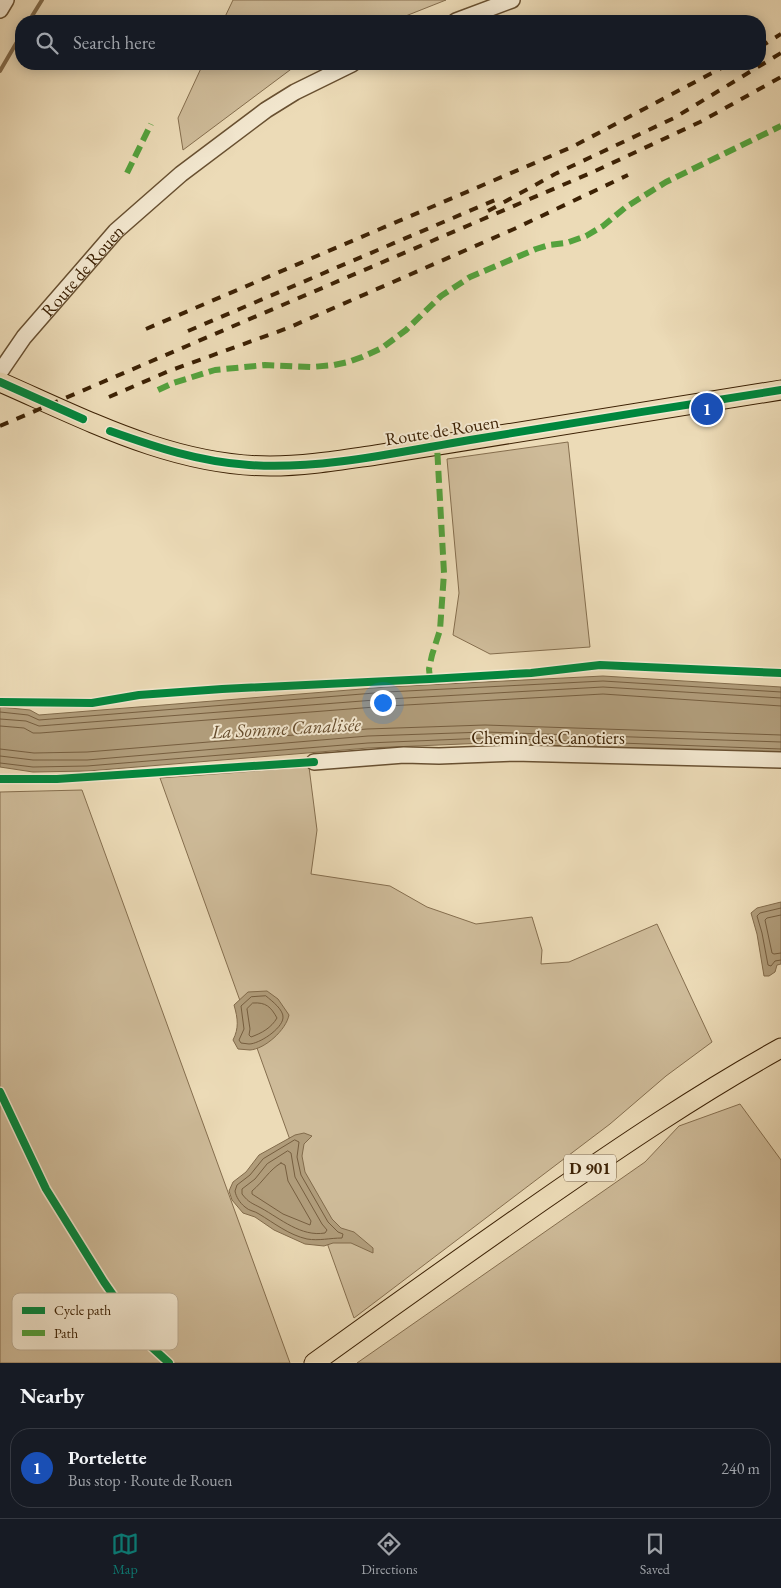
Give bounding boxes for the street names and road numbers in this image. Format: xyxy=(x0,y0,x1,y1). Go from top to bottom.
street label: Route de Rouen xyxy=(36,218,128,321)
street label: Route de Rouen xyxy=(383,410,501,450)
street label: Chemin des Canotiers xyxy=(471,726,625,749)
road number: D 901 xyxy=(564,1154,616,1182)

